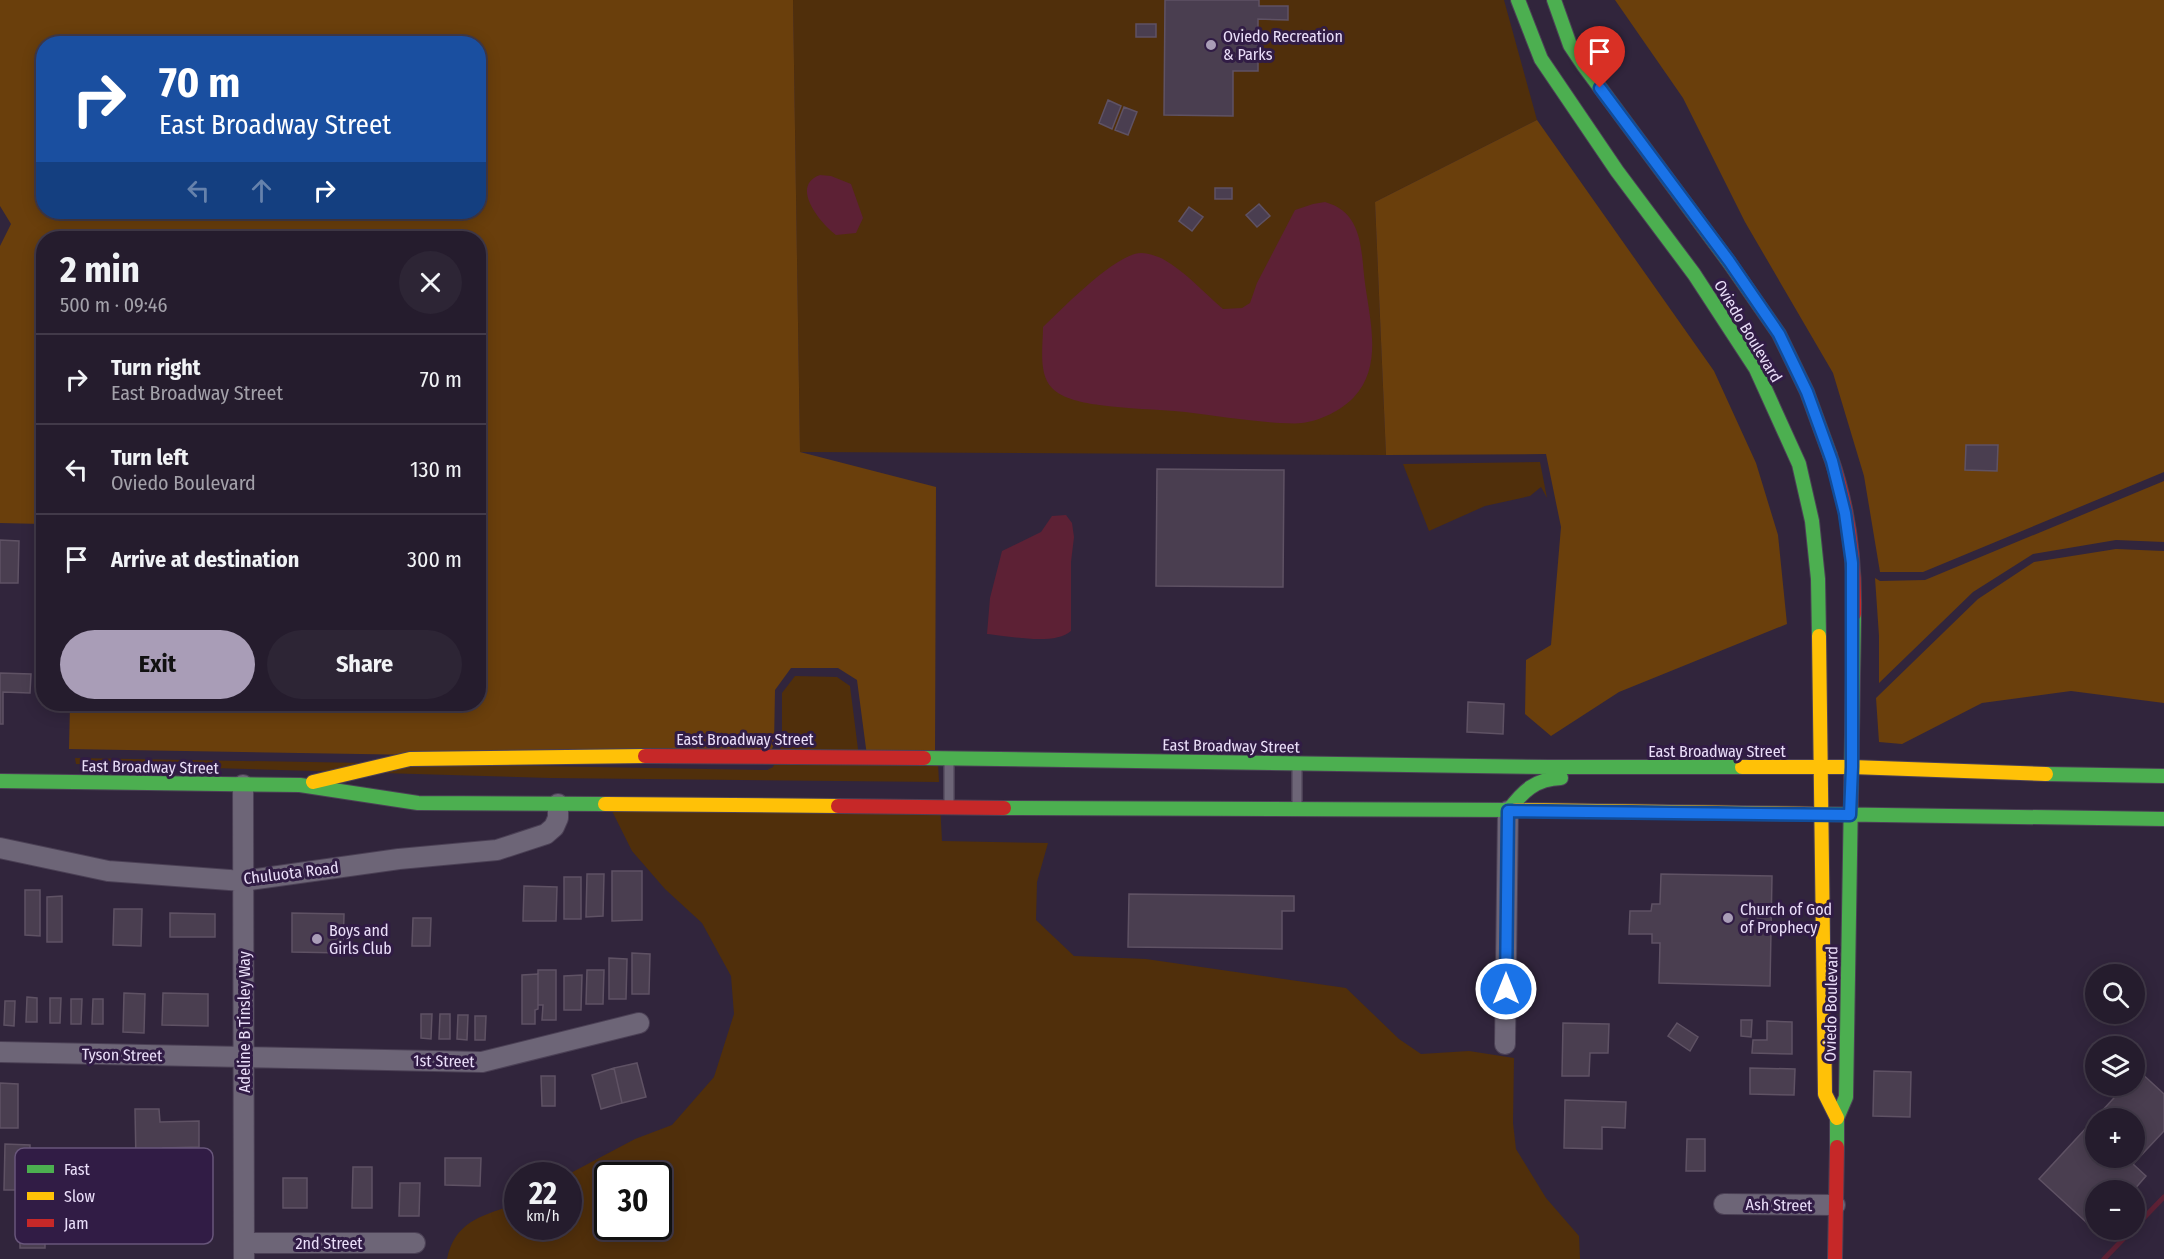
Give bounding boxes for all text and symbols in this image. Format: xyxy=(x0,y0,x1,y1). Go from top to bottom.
pin xyxy=(1574,26,1625,88)
place label: Oviedo Recreation & Parks xyxy=(1223,27,1343,64)
icon: arrive xyxy=(1583,35,1616,68)
marker: Oviedo Recreation & Parks xyxy=(1204,38,1218,52)
text: 70 m xyxy=(159,58,240,108)
icon: right xyxy=(60,60,138,138)
text: East Broadway Street xyxy=(159,109,391,141)
icon: left xyxy=(182,174,215,207)
icon: ahead xyxy=(245,174,278,207)
icon: right xyxy=(308,174,341,207)
text: 2 min xyxy=(60,248,140,292)
button: close xyxy=(399,251,462,314)
street label: Oviedo Boulevard xyxy=(1710,276,1786,386)
text: 500 m · 09:46 xyxy=(60,293,167,317)
text: Turn right xyxy=(111,354,200,381)
icon: right xyxy=(60,363,93,396)
text: 70 m xyxy=(420,366,462,393)
text: East Broadway Street xyxy=(111,381,283,405)
text: Turn left xyxy=(111,444,189,471)
icon: left xyxy=(60,453,93,486)
text: 130 m xyxy=(410,456,462,483)
text: Oviedo Boulevard xyxy=(111,471,256,495)
icon: arrive xyxy=(60,543,93,576)
text: Arrive at destination xyxy=(111,546,299,573)
text: 300 m xyxy=(407,546,462,573)
button: Exit xyxy=(60,630,255,699)
button: Share xyxy=(267,630,462,699)
street label: East Broadway Street xyxy=(676,730,815,749)
street label: East Broadway Street xyxy=(1162,735,1301,757)
street label: East Broadway Street xyxy=(1648,742,1787,761)
street label: East Broadway Street xyxy=(81,756,220,778)
street label: Chuluota Road xyxy=(242,858,340,888)
place label: Church of God of Prophecy xyxy=(1740,900,1832,937)
marker: Church of God of Prophecy xyxy=(1721,911,1735,925)
place label: Boys and Girls Club xyxy=(329,921,392,958)
marker: Boys and Girls Club xyxy=(310,932,324,946)
street label: Oviedo Boulevard xyxy=(1820,946,1842,1062)
street label: Adeline B Tinsley Way xyxy=(235,950,254,1093)
position arrow xyxy=(1474,957,1538,1021)
map controls xyxy=(2085,964,2145,1240)
button: search xyxy=(2085,964,2145,1024)
button: layers xyxy=(2085,1036,2145,1096)
street label: Tyson Street xyxy=(82,1045,163,1065)
street label: 1st Street xyxy=(413,1051,476,1071)
button: + xyxy=(2085,1108,2145,1168)
legend xyxy=(15,1148,213,1244)
text: Fast xyxy=(64,1160,91,1179)
speed limit sign: 30 xyxy=(594,1162,672,1240)
text: 22 xyxy=(529,1176,557,1212)
button: − xyxy=(2085,1180,2145,1240)
text: Slow xyxy=(64,1187,95,1206)
street label: Ash Street xyxy=(1745,1195,1813,1215)
text: km/h xyxy=(526,1207,560,1225)
text: Jam xyxy=(64,1214,89,1233)
street label: 2nd Street xyxy=(295,1234,363,1253)

